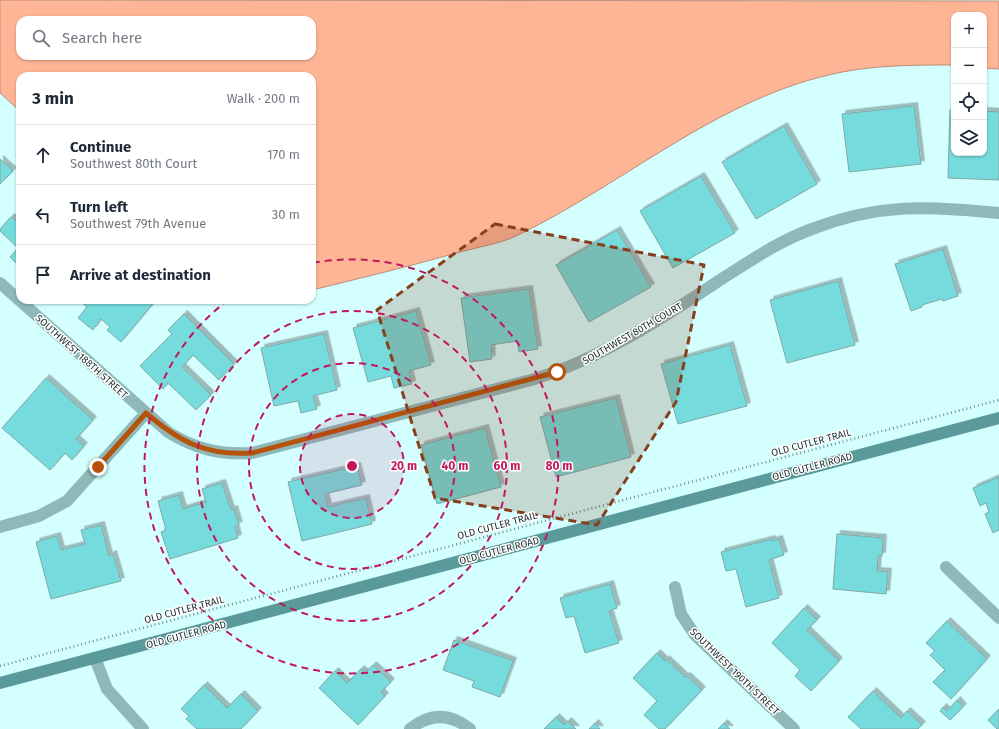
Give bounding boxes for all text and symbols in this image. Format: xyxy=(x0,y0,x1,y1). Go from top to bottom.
map controls xyxy=(951,12,987,156)
button: + xyxy=(951,12,987,48)
search box xyxy=(16,16,316,60)
icon: search xyxy=(30,27,52,49)
text: Search here xyxy=(62,29,142,47)
button: − xyxy=(951,48,987,84)
button: locate xyxy=(951,84,987,120)
text: 3 min xyxy=(32,88,74,109)
text: Walk · 200 m xyxy=(227,91,300,106)
button: layers xyxy=(951,120,987,156)
text: Continue xyxy=(70,138,131,156)
icon: ahead xyxy=(32,144,54,166)
text: 170 m xyxy=(267,147,300,162)
text: Southwest 80th Court xyxy=(70,156,197,171)
text: Turn left xyxy=(70,198,128,216)
icon: left xyxy=(32,204,54,226)
text: 30 m xyxy=(272,207,300,222)
text: Southwest 79th Avenue xyxy=(70,216,206,231)
icon: arrive xyxy=(32,264,54,286)
text: Arrive at destination xyxy=(70,266,211,284)
street label: SOUTHWEST 80TH COURT xyxy=(581,300,685,367)
street label: SOUTHWEST 188TH STREET xyxy=(33,312,130,402)
route start xyxy=(548,363,566,381)
street label: OLD CUTLER TRAIL xyxy=(770,427,853,459)
street label: OLD CUTLER ROAD xyxy=(771,451,854,483)
route end xyxy=(89,458,107,476)
centre of rings xyxy=(345,459,359,473)
text: 20 m xyxy=(391,459,417,473)
text: 40 m xyxy=(442,459,468,473)
text: 60 m xyxy=(494,459,520,473)
text: 80 m xyxy=(546,459,572,473)
street label: OLD CUTLER TRAIL xyxy=(456,510,539,542)
street label: OLD CUTLER ROAD xyxy=(458,535,541,567)
street label: OLD CUTLER TRAIL xyxy=(143,594,226,626)
street label: OLD CUTLER ROAD xyxy=(145,619,228,651)
street label: SOUTHWEST 190TH STREET xyxy=(687,626,782,718)

